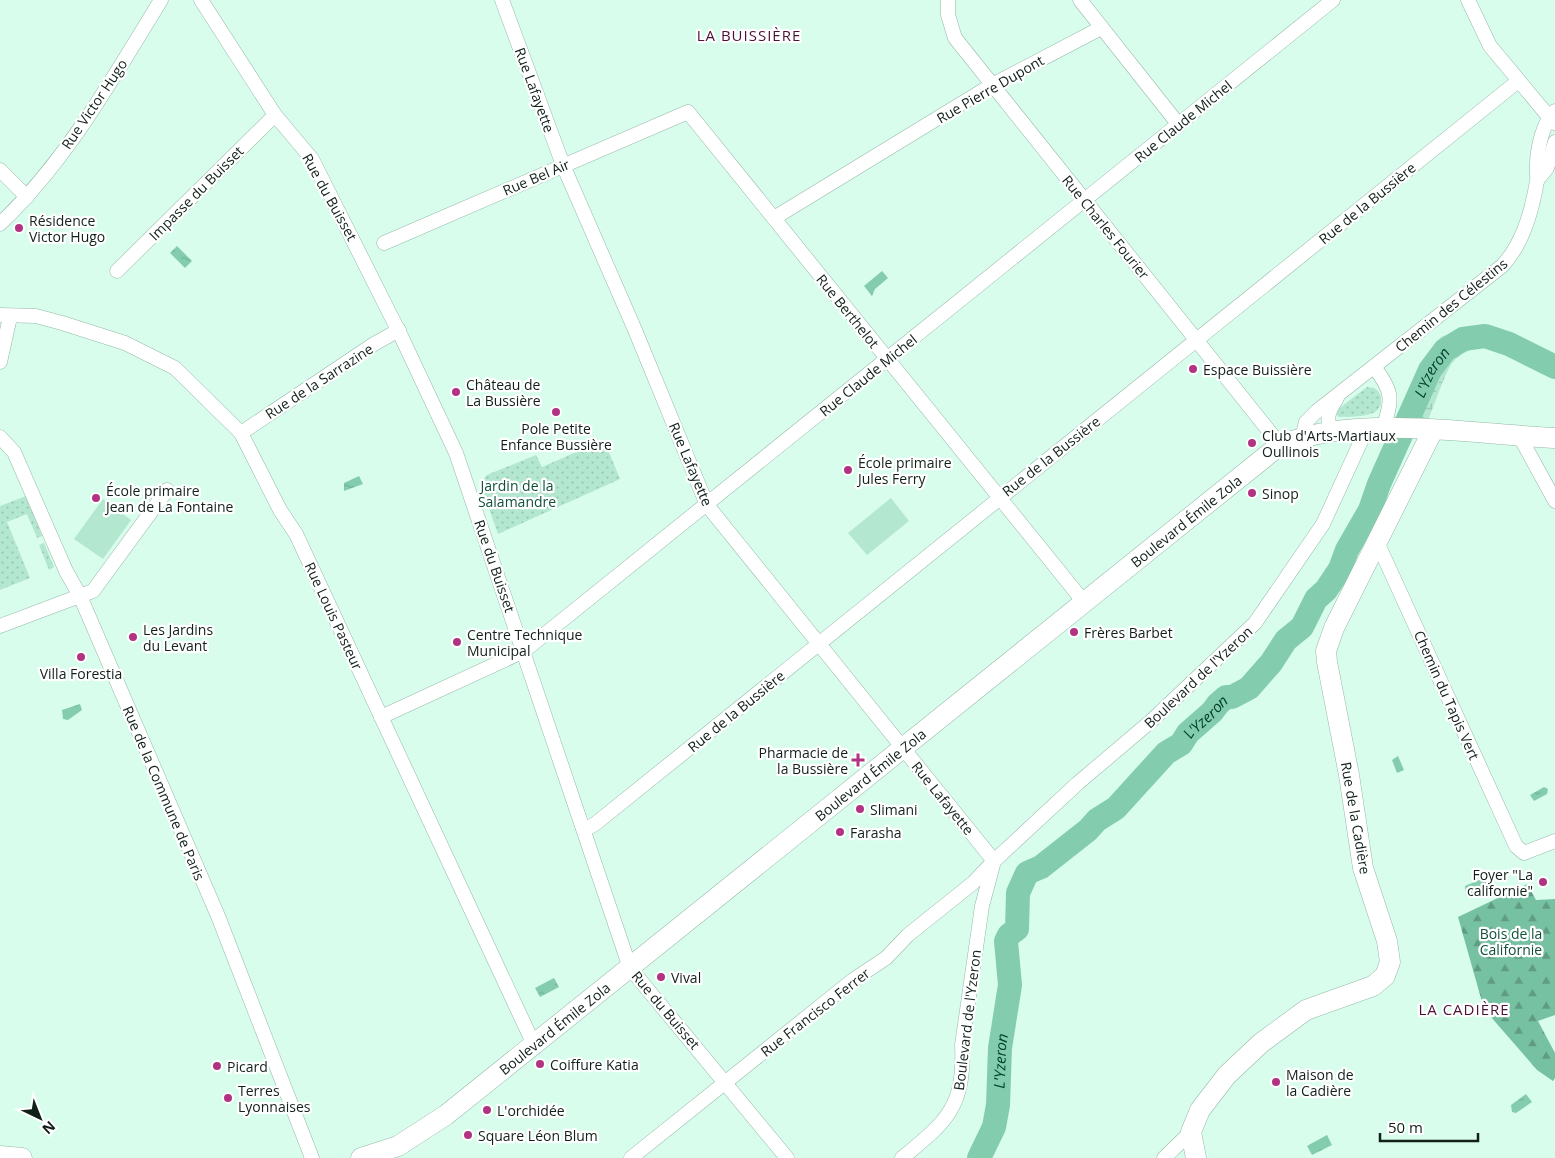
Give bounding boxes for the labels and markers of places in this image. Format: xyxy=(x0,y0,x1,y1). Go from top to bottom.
place label: Résidence Victor Hugo xyxy=(29,211,105,246)
marker: Résidence Victor Hugo xyxy=(13,222,25,234)
place label: Espace Buissière xyxy=(1203,360,1312,379)
marker: Espace Buissière xyxy=(1187,363,1199,375)
place label: Château de La Bussière xyxy=(466,375,541,410)
marker: Château de La Bussière xyxy=(450,386,462,398)
marker: Pole Petite Enfance Bussière xyxy=(550,406,562,418)
place label: Pole Petite Enfance Bussière xyxy=(500,419,612,454)
place label: Club d'Arts-Martiaux Oullinois xyxy=(1262,426,1396,461)
marker: Club d'Arts-Martiaux Oullinois xyxy=(1246,437,1258,449)
place label: École primaire Jules Ferry xyxy=(856,453,952,488)
marker: École primaire Jules Ferry xyxy=(842,464,854,476)
place label: École primaire Jean de La Fontaine xyxy=(104,481,234,516)
place label: Sinop xyxy=(1262,484,1299,503)
marker: Sinop xyxy=(1246,487,1258,499)
marker: École primaire Jean de La Fontaine xyxy=(90,492,102,504)
place label: Les Jardins du Levant xyxy=(143,620,213,655)
place label: Frères Barbet xyxy=(1084,623,1173,642)
place label: Centre Technique Municipal xyxy=(467,625,583,660)
marker: Frères Barbet xyxy=(1068,626,1080,638)
marker: Les Jardins du Levant xyxy=(127,631,139,643)
marker: Centre Technique Municipal xyxy=(451,636,463,648)
marker: Villa Forestia xyxy=(75,651,87,663)
place label: Villa Forestia xyxy=(40,664,122,683)
place label: Pharmacie de la Bussière xyxy=(759,743,848,778)
marker: Pharmacie de la Bussière xyxy=(852,754,864,766)
place label: Slimani xyxy=(870,800,918,819)
marker: Slimani xyxy=(854,803,866,815)
place label: Farasha xyxy=(850,823,902,842)
marker: Farasha xyxy=(834,826,846,838)
place label: Foyer "La californie" xyxy=(1467,865,1533,900)
marker: Foyer "La californie" xyxy=(1537,876,1549,888)
place label: Vival xyxy=(671,968,701,987)
marker: Vival xyxy=(655,971,667,983)
place label: Coiffure Katia xyxy=(550,1055,639,1074)
place label: Picard xyxy=(227,1057,268,1076)
marker: Coiffure Katia xyxy=(534,1058,546,1070)
marker: Picard xyxy=(211,1060,223,1072)
place label: Maison de la Cadière xyxy=(1286,1065,1354,1100)
marker: Maison de la Cadière xyxy=(1270,1076,1282,1088)
place label: Terres Lyonnaises xyxy=(238,1081,311,1116)
marker: Terres Lyonnaises xyxy=(222,1092,234,1104)
place label: L'orchidée xyxy=(497,1101,565,1120)
marker: L'orchidée xyxy=(481,1104,493,1116)
place label: Square Léon Blum xyxy=(478,1126,598,1145)
marker: Square Léon Blum xyxy=(462,1129,474,1141)

